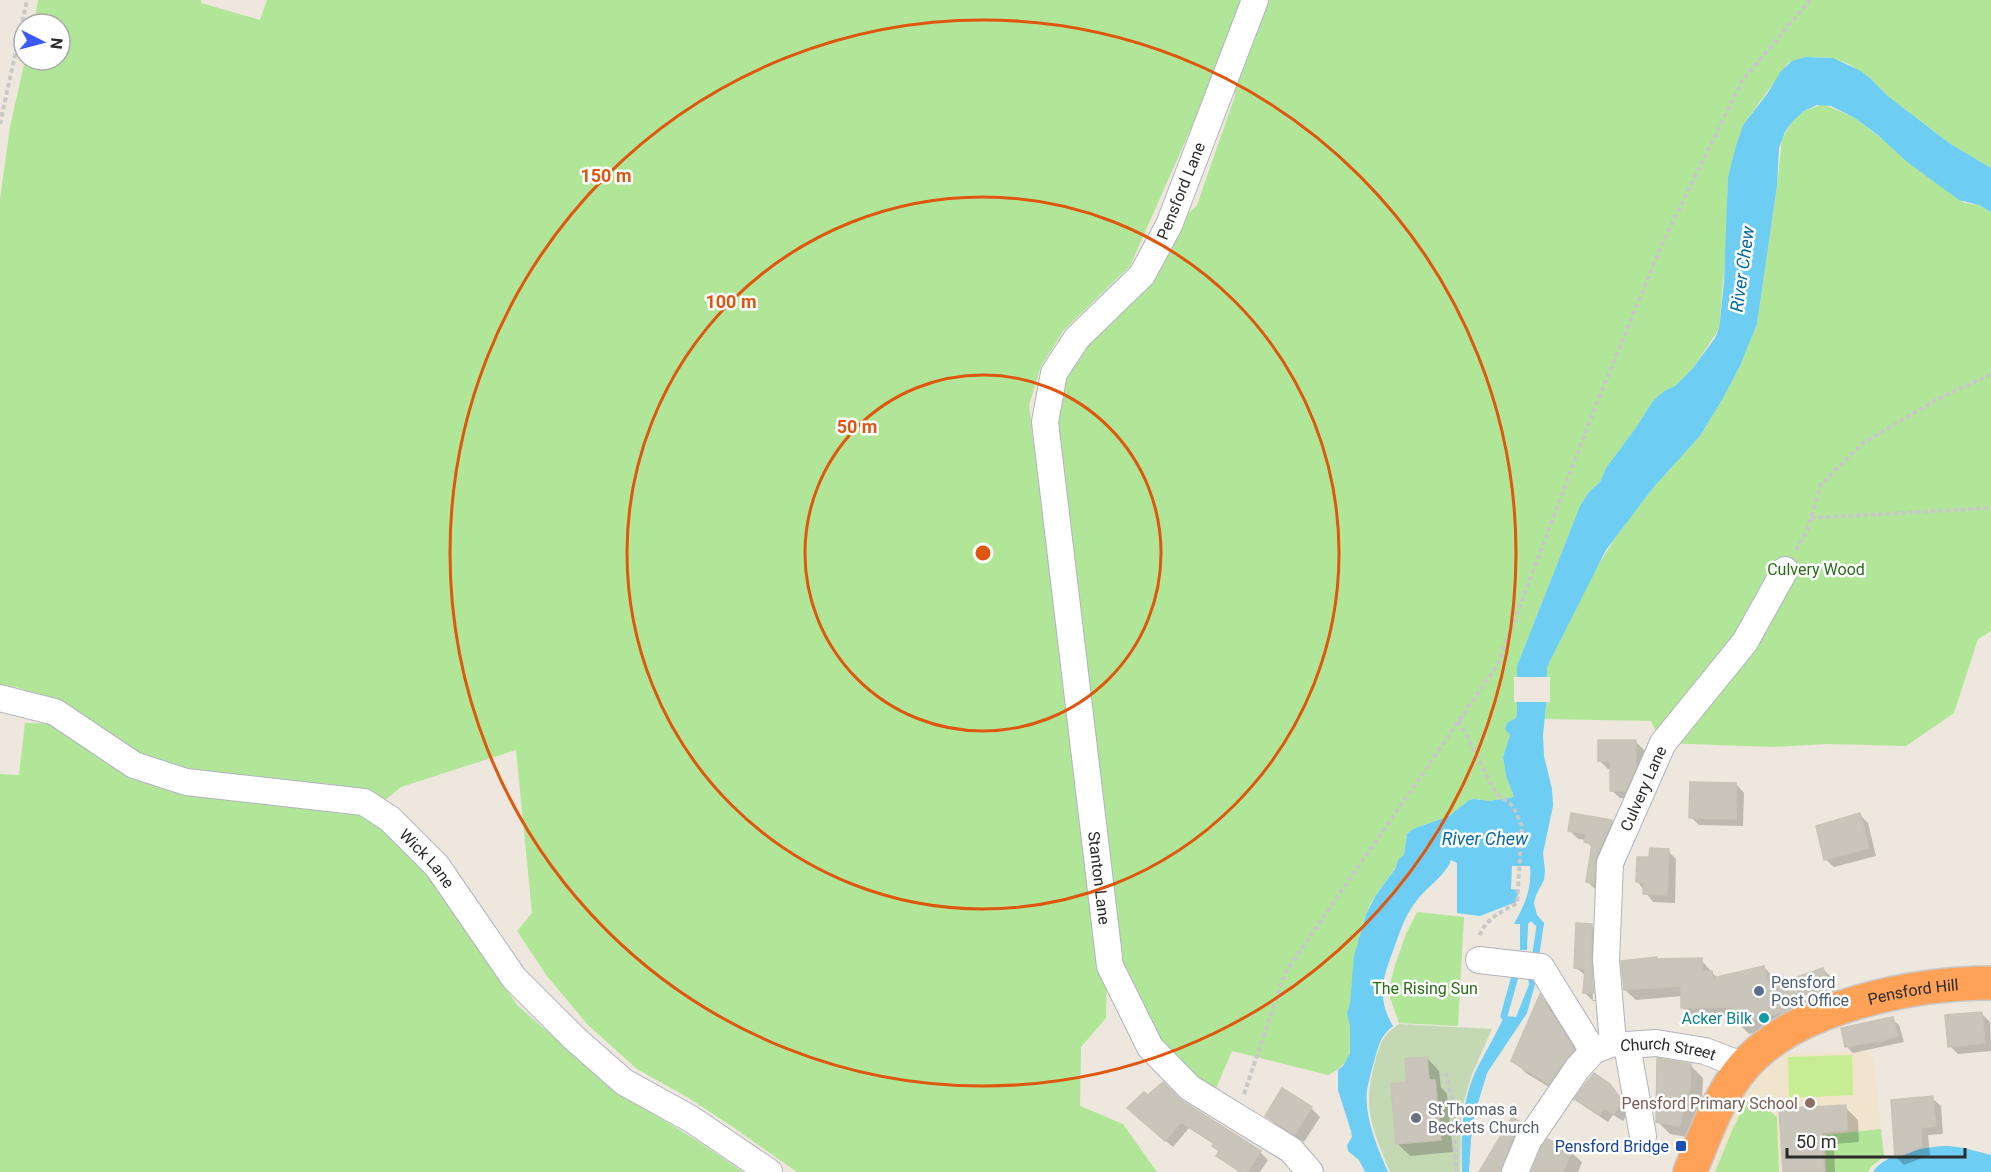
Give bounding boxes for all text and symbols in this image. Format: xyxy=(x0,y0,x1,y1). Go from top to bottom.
north arrow xyxy=(12,12,72,72)
text: N xyxy=(46,37,66,50)
street label: Pensford Lane xyxy=(1153,140,1209,242)
text: 150 m xyxy=(580,165,632,186)
water label: River Chew xyxy=(1726,224,1759,313)
text: 100 m xyxy=(705,291,757,312)
text: 50 m xyxy=(837,416,877,437)
centre of rings xyxy=(973,543,993,563)
park label: Culvery Wood xyxy=(1767,560,1865,579)
street label: Culvery Lane xyxy=(1616,743,1670,834)
street label: Wick Lane xyxy=(396,825,459,891)
water label: River Chew xyxy=(1442,828,1529,849)
street label: Stanton Lane xyxy=(1084,830,1114,926)
place label: Pensford Post Office xyxy=(1771,973,1849,1010)
street label: Pensford Hill xyxy=(1866,975,1959,1009)
park label: The Rising Sun xyxy=(1372,979,1478,998)
marker: Pensford Post Office xyxy=(1752,984,1766,998)
place label: Acker Bilk xyxy=(1682,1009,1753,1028)
marker: Acker Bilk xyxy=(1757,1011,1771,1025)
street label: Church Street xyxy=(1619,1033,1719,1064)
place label: Pensford Primary School xyxy=(1621,1094,1798,1113)
marker: Pensford Primary School xyxy=(1803,1096,1817,1110)
place label: St Thomas a Beckets Church xyxy=(1428,1100,1539,1137)
marker: St Thomas a Beckets Church xyxy=(1409,1111,1423,1125)
scale bar xyxy=(1787,1121,1966,1159)
text: 50 m xyxy=(1796,1131,1836,1152)
place label: Pensford Bridge xyxy=(1555,1137,1669,1156)
marker: Pensford Bridge xyxy=(1674,1139,1688,1153)

